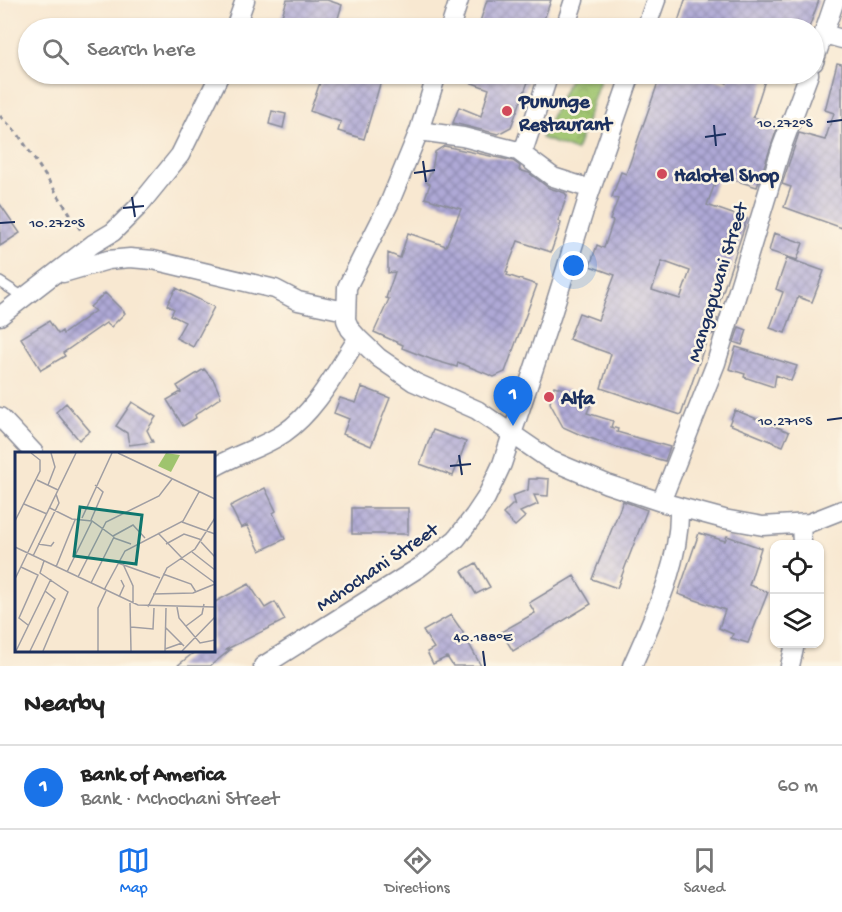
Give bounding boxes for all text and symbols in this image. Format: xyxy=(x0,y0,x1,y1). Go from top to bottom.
search box xyxy=(18,18,824,84)
icon: search xyxy=(39,35,72,68)
text: Search here xyxy=(87,38,195,64)
place label: Pununge Restaurant xyxy=(518,92,614,138)
marker: Pununge Restaurant xyxy=(500,104,514,118)
text: 10.272°S xyxy=(756,115,813,133)
place label: Halotel Shop xyxy=(674,166,779,189)
marker: Halotel Shop xyxy=(655,167,669,181)
street label: Mangapwani Street xyxy=(684,199,755,365)
text: 10.272°S xyxy=(28,215,85,233)
your location xyxy=(559,251,588,280)
pin: 1 xyxy=(494,376,532,426)
place label: Alfa xyxy=(560,389,595,412)
marker: Alfa xyxy=(542,390,556,404)
text: 10.271°S xyxy=(757,413,812,431)
inset map xyxy=(15,452,214,651)
street label: Mchochani Street xyxy=(313,519,445,618)
map controls xyxy=(770,540,824,648)
button: locate xyxy=(770,540,824,594)
button: layers xyxy=(770,594,824,648)
text: 40.188°E xyxy=(454,629,513,647)
text: Nearby xyxy=(24,690,105,721)
text: Bank of America xyxy=(81,763,226,789)
text: 1 xyxy=(39,776,48,799)
text: 60 m xyxy=(778,776,818,799)
text: Bank · Mchochani Street xyxy=(81,789,279,812)
tab: Map xyxy=(117,844,150,899)
tab: Directions xyxy=(384,844,450,899)
tab: Saved xyxy=(684,844,725,899)

